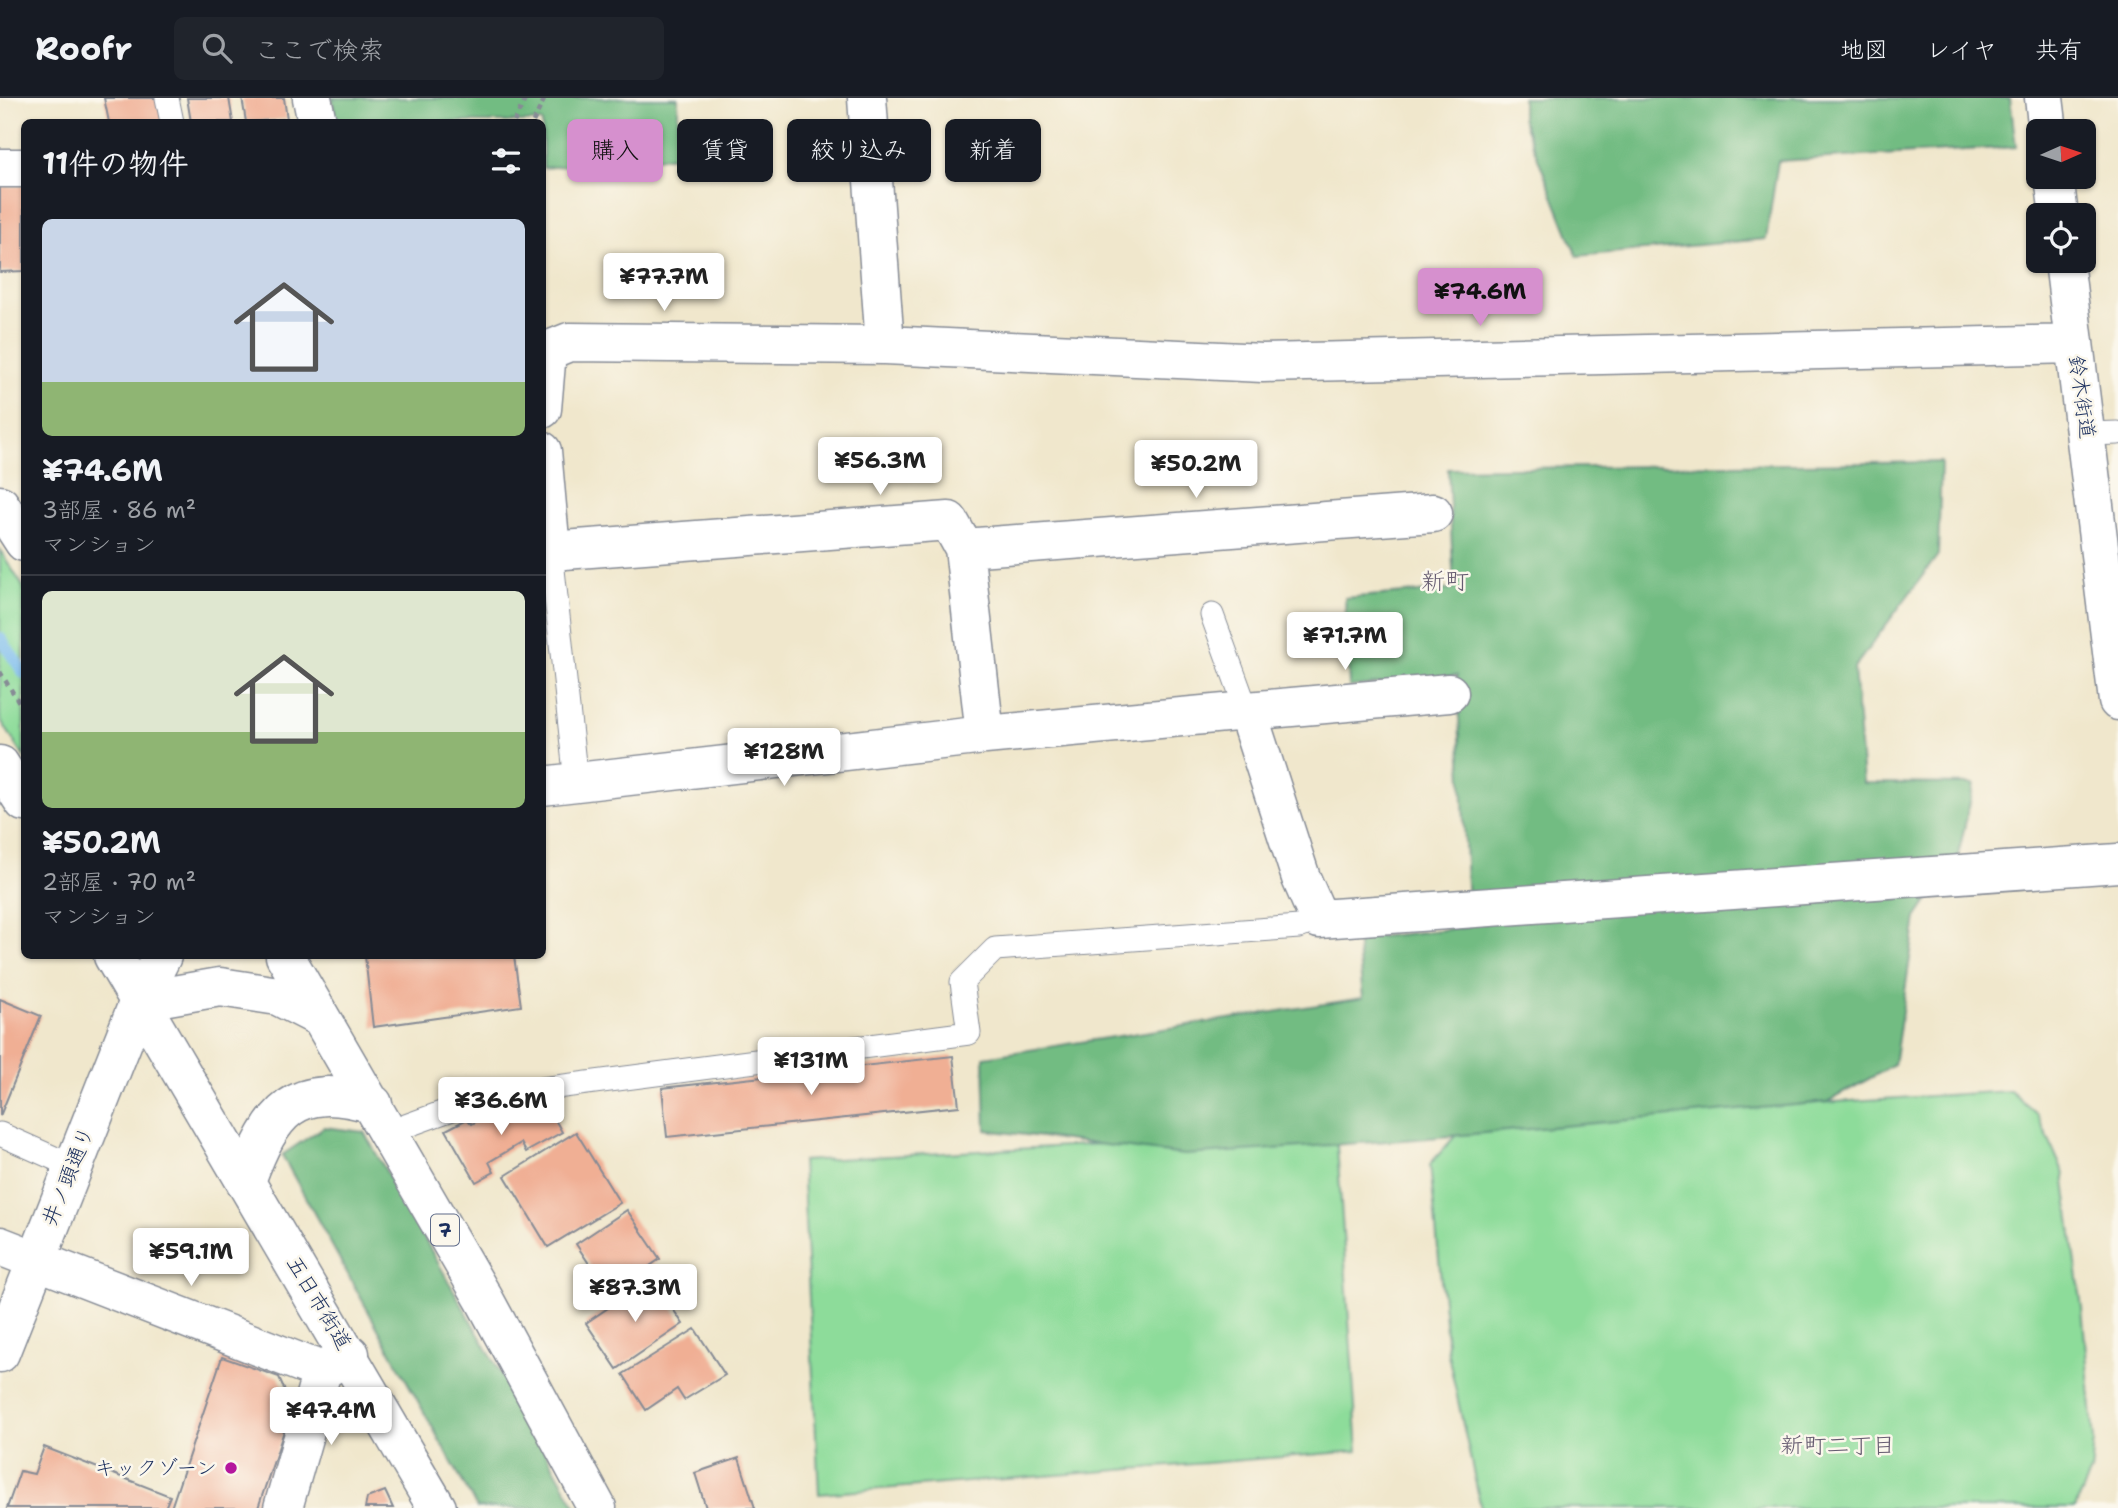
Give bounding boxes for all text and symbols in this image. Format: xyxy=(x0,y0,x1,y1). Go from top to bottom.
search box xyxy=(174,17,664,80)
text: Roofr xyxy=(35,26,132,71)
icon: search xyxy=(198,29,236,67)
text: ここで検索 xyxy=(254,32,384,67)
text: 地図 xyxy=(1840,34,1888,66)
text: レイヤ xyxy=(1926,34,1997,66)
text: 共有 xyxy=(2035,34,2083,66)
chip: 購入 xyxy=(567,119,663,182)
chip: 賃貸 xyxy=(677,119,773,182)
chip: 絞り込み xyxy=(787,119,931,182)
chip: 新着 xyxy=(945,119,1041,182)
north arrow xyxy=(2026,119,2096,189)
map controls xyxy=(2026,119,2096,273)
icon: filters xyxy=(487,142,525,180)
text: 11件の物件 xyxy=(42,143,189,184)
button: locate xyxy=(2026,203,2096,273)
pin: ¥77.7M xyxy=(607,254,721,313)
text: ¥77.7M xyxy=(619,261,709,291)
icon: home xyxy=(221,264,347,390)
pin: ¥74.6M xyxy=(1423,268,1537,328)
text: ¥74.6M xyxy=(1434,276,1526,306)
street label: 鈴木街道 xyxy=(2062,353,2102,441)
pin: ¥56.3M xyxy=(823,438,937,497)
pin: ¥50.2M xyxy=(1139,440,1253,500)
text: ¥56.3M xyxy=(834,445,926,475)
text: ¥50.2M xyxy=(1150,448,1242,478)
text: ¥74.6M xyxy=(42,450,163,491)
text: 3部屋 · 86 m² xyxy=(42,495,196,525)
text: マンション xyxy=(42,529,156,559)
district label: 新町 xyxy=(1421,565,1469,597)
pin: ¥71.7M xyxy=(1288,612,1402,672)
text: ¥71.7M xyxy=(1303,620,1387,650)
icon: home xyxy=(221,636,347,762)
pin: ¥128M xyxy=(735,728,833,788)
text: ¥128M xyxy=(744,736,825,766)
text: ¥50.2M xyxy=(42,822,161,863)
text: 2部屋 · 70 m² xyxy=(42,867,196,897)
text: マンション xyxy=(42,901,156,931)
pin: ¥131M xyxy=(762,1038,860,1097)
text: ¥131M xyxy=(774,1045,848,1075)
pin: ¥36.6M xyxy=(444,1077,558,1137)
text: ¥36.6M xyxy=(454,1085,548,1115)
street label: 井ノ頭通り xyxy=(35,1122,101,1230)
road number: 7 xyxy=(431,1214,459,1246)
pin: ¥59.1M xyxy=(134,1228,248,1288)
text: ¥59.1M xyxy=(149,1236,233,1266)
street label: 五日市街道 xyxy=(280,1251,358,1355)
pin: ¥87.3M xyxy=(578,1264,692,1324)
text: ¥87.3M xyxy=(589,1272,681,1302)
pin: ¥47.4M xyxy=(274,1388,388,1447)
text: ¥47.4M xyxy=(286,1395,376,1425)
district label: 新町二丁目 xyxy=(1781,1430,1896,1460)
place label: キックゾーン xyxy=(94,1454,217,1482)
marker: キックゾーン xyxy=(223,1460,239,1476)

